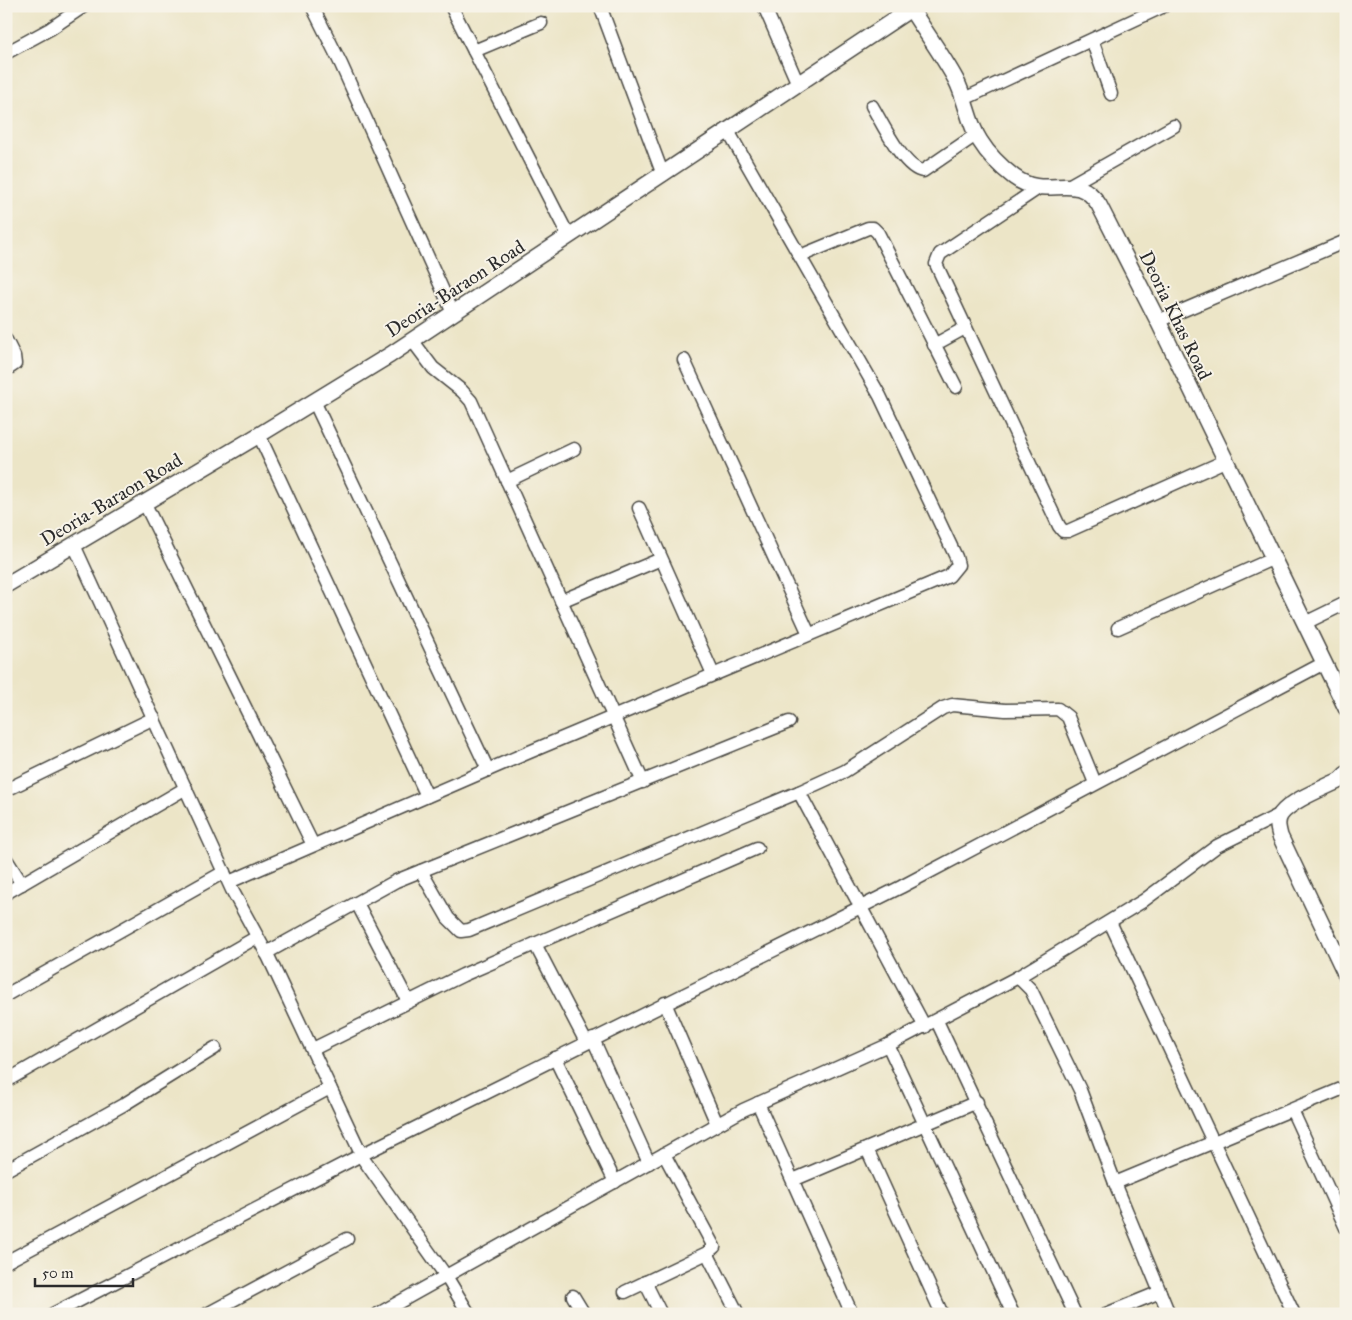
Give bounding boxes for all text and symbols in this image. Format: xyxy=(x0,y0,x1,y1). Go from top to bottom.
street label: Deoria-Baraon Road xyxy=(381,235,529,342)
street label: Deoria Khas Road xyxy=(1134,247,1217,384)
street label: Deoria-Baraon Road xyxy=(36,448,187,551)
scale bar xyxy=(35,1255,132,1287)
text: 50 m xyxy=(42,1264,74,1282)

